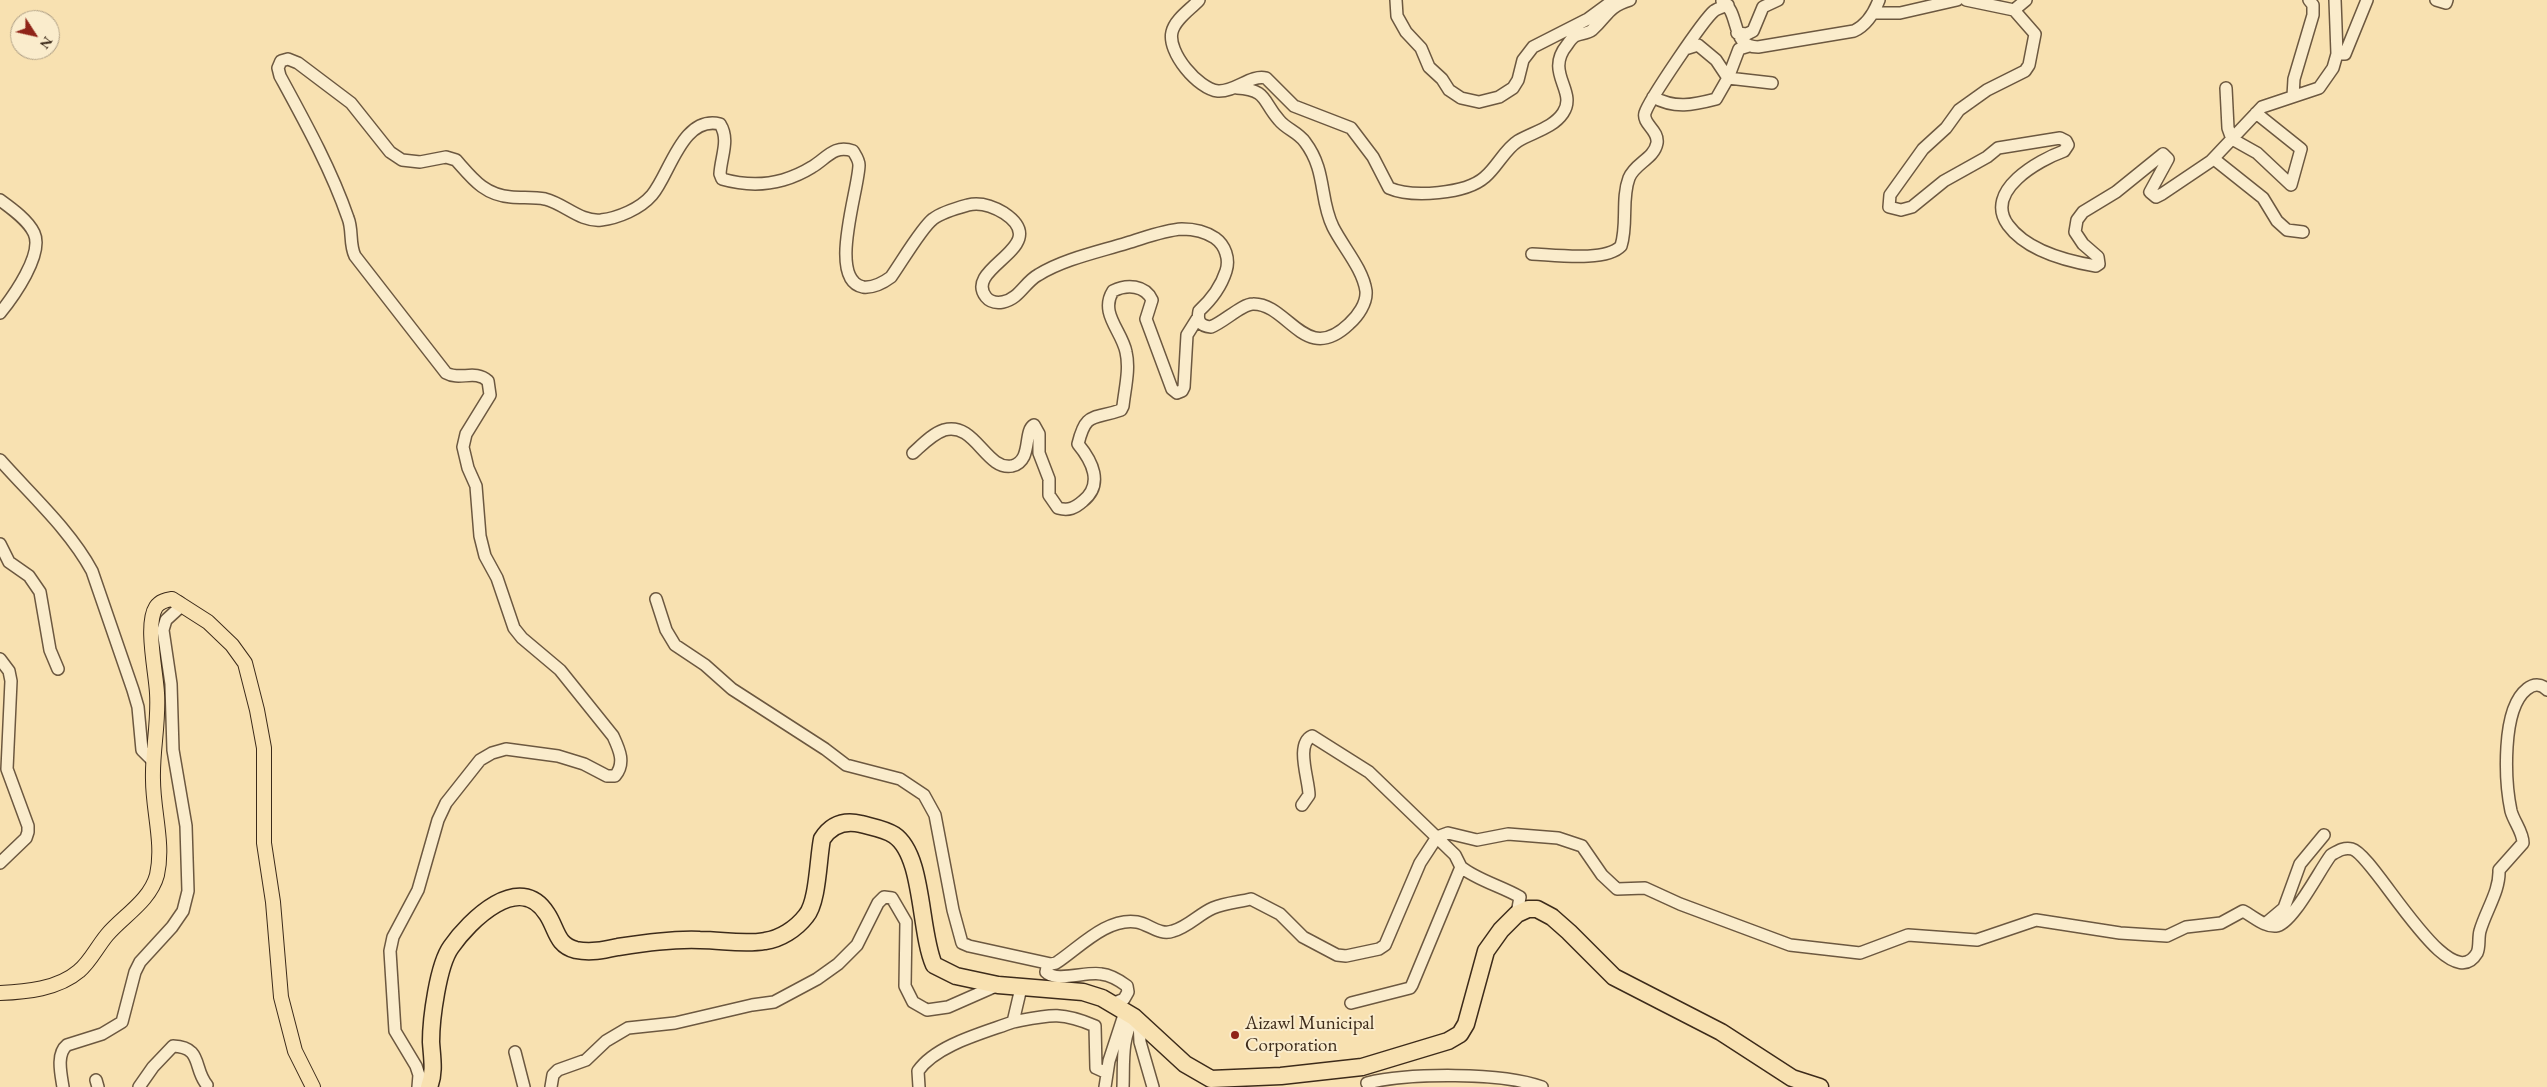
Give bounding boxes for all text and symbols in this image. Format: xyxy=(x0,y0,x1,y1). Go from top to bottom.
north arrow xyxy=(10,10,60,60)
text: N xyxy=(36,33,57,53)
place label: Aizawl Municipal Corporation xyxy=(1245,1013,1374,1057)
marker: Aizawl Municipal Corporation xyxy=(1229,1029,1241,1041)

